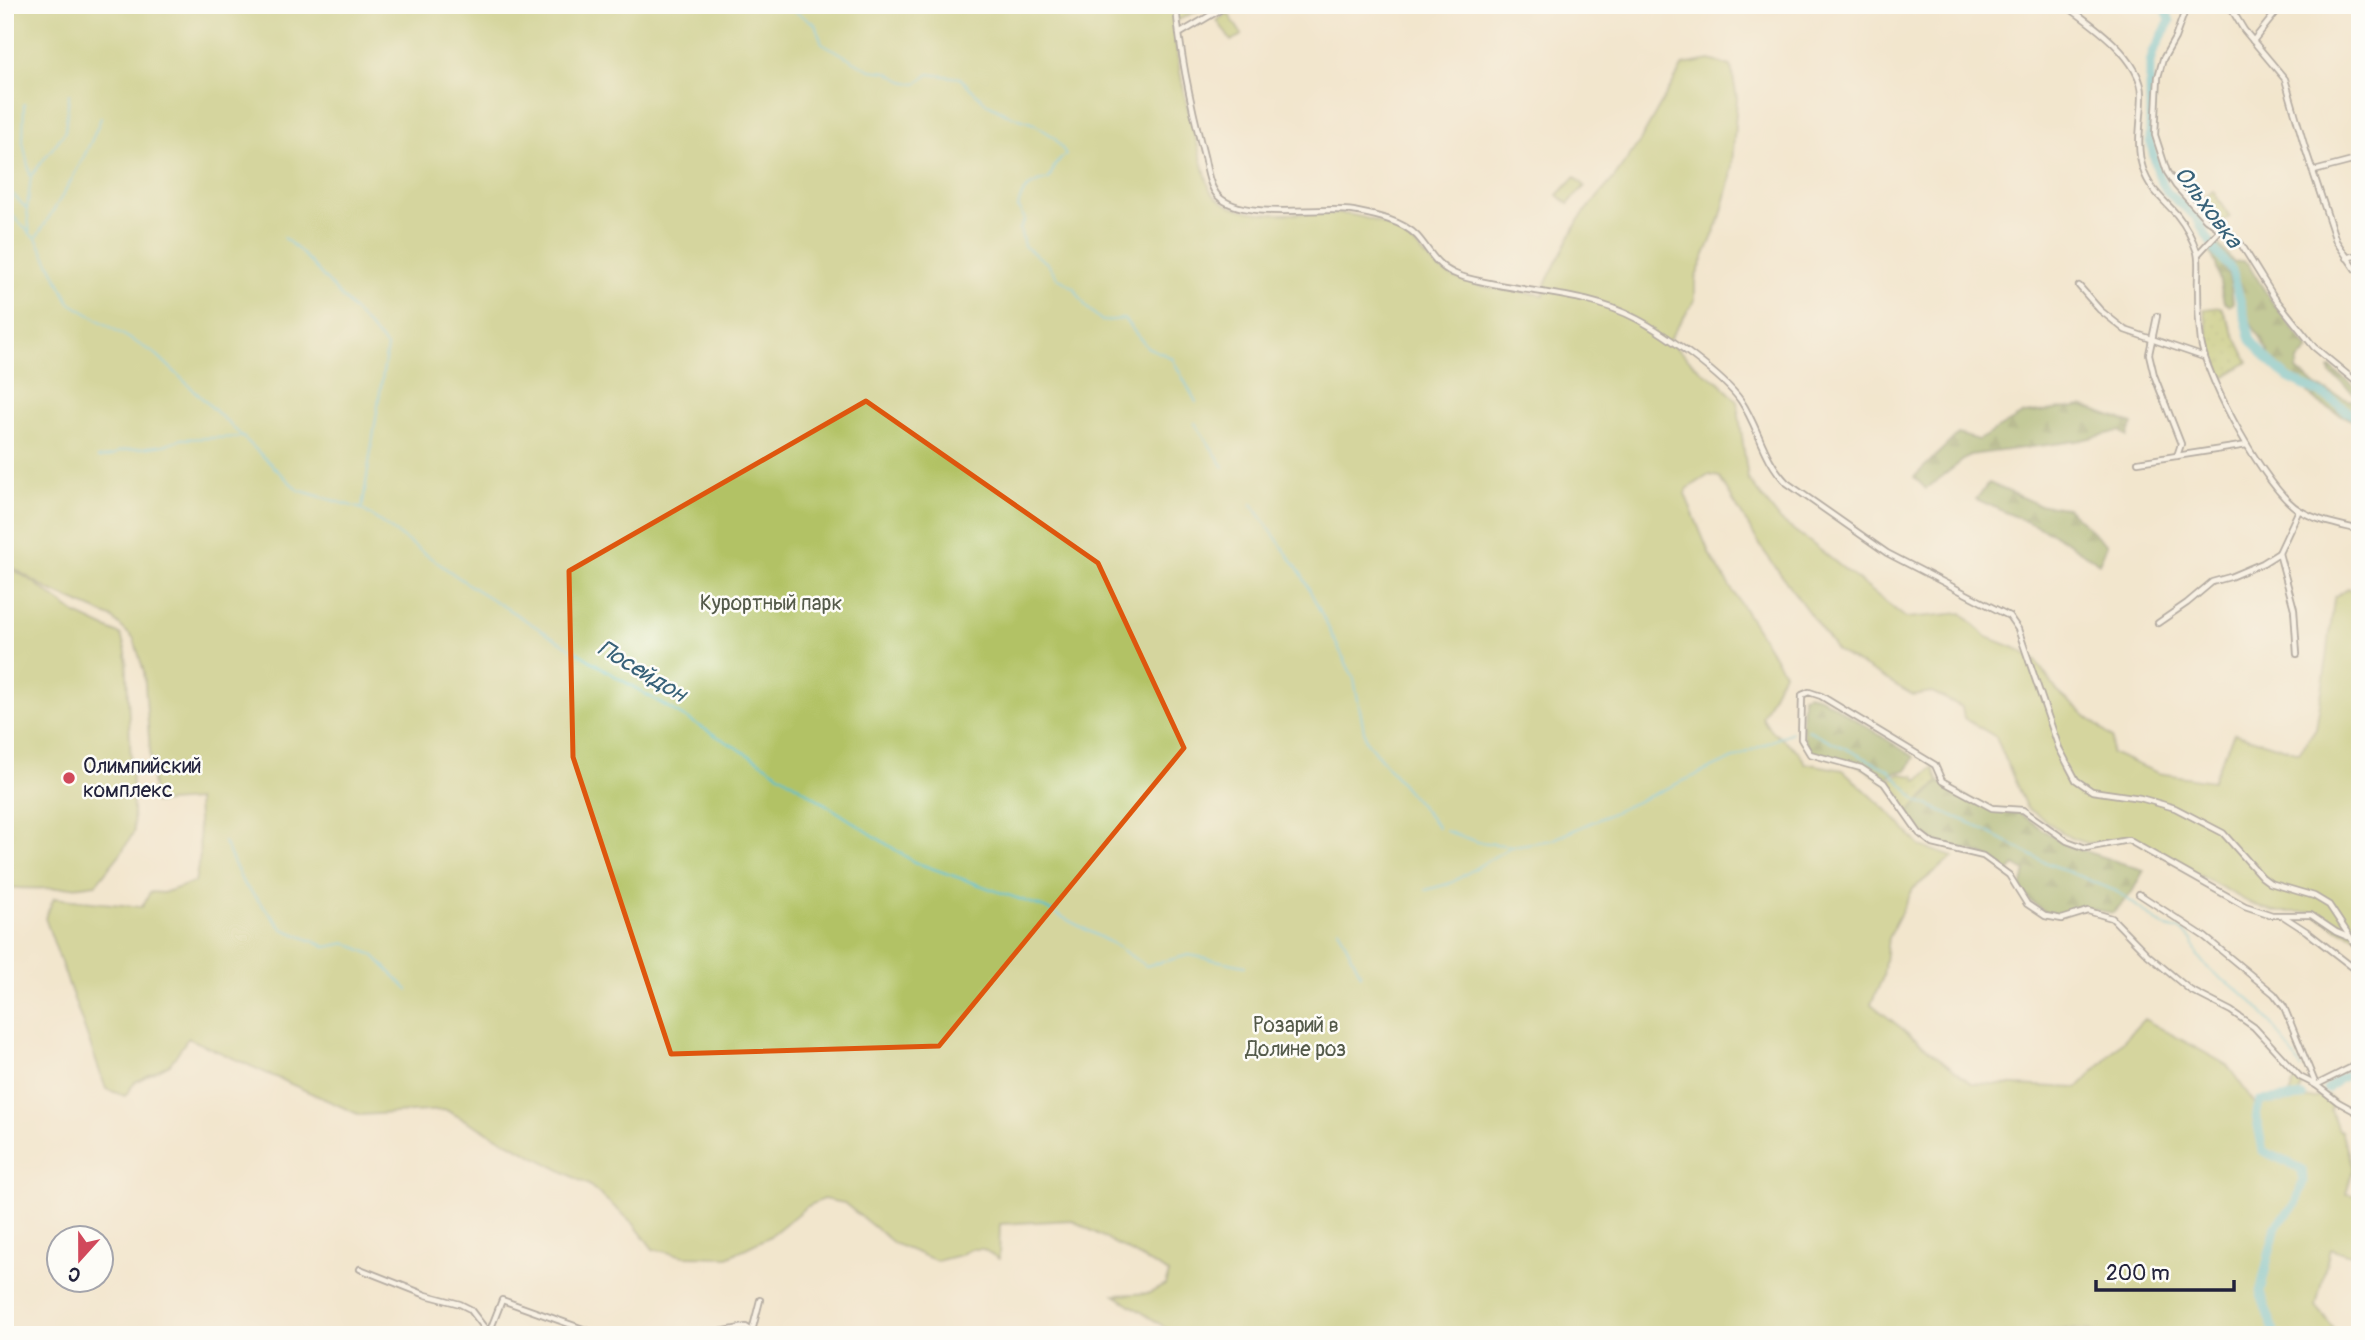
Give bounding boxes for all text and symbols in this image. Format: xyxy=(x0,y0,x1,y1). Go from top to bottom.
water label: Ольховка xyxy=(2168,160,2249,255)
park label: Курортный парк xyxy=(700,590,842,617)
water label: Посейдон xyxy=(593,633,694,710)
place label: Олимпийский комплекс xyxy=(83,753,202,804)
marker: Олимпийский комплекс xyxy=(61,770,77,786)
park label: Розарий в Долине роз xyxy=(1245,1012,1346,1063)
north arrow xyxy=(46,1224,116,1294)
scale bar xyxy=(2096,1249,2234,1293)
text: 200 m xyxy=(2106,1260,2170,1287)
text: С xyxy=(64,1261,84,1287)

